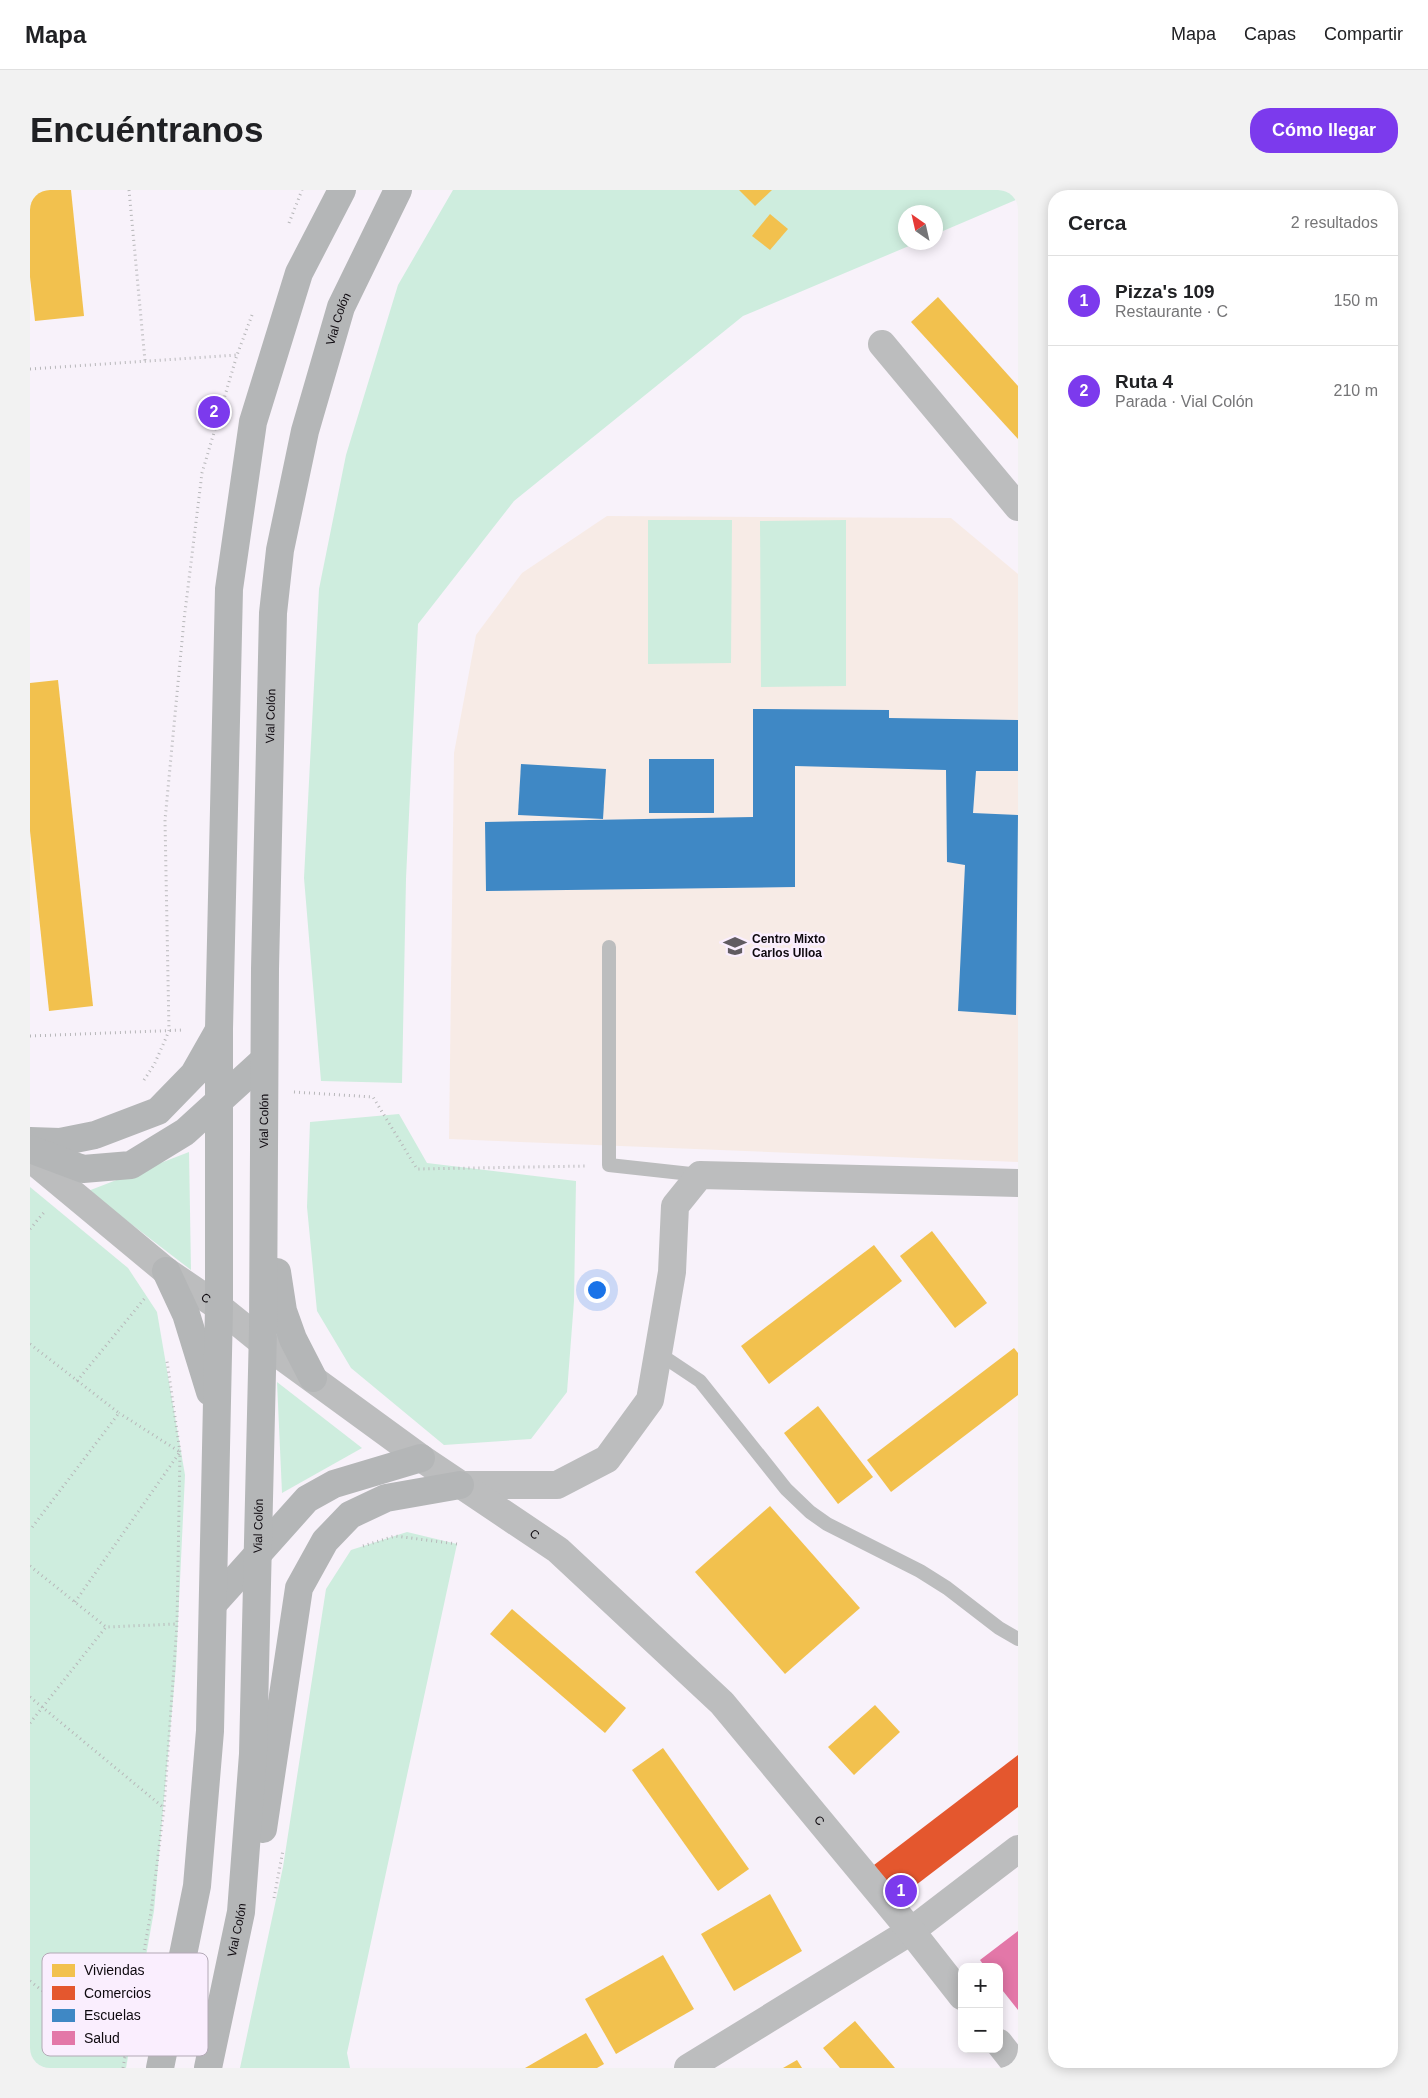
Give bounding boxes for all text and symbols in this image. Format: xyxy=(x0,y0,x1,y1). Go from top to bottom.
text: Mapa xyxy=(25,21,86,48)
text: Mapa xyxy=(1171,24,1216,44)
text: Capas xyxy=(1244,24,1296,44)
text: Compartir xyxy=(1324,24,1403,44)
button: Cómo llegar xyxy=(1250,108,1398,153)
text: Encuéntranos xyxy=(30,110,263,149)
north arrow xyxy=(898,205,943,250)
text: Cerca xyxy=(1068,211,1126,234)
text: 2 resultados xyxy=(1291,214,1378,231)
text: Pizza's 109 xyxy=(1115,281,1215,302)
street label: Vial Colón xyxy=(323,290,354,347)
text: 1 xyxy=(1080,292,1088,309)
text: 150 m xyxy=(1334,292,1378,309)
text: Restaurante · C xyxy=(1115,303,1228,320)
text: Ruta 4 xyxy=(1115,371,1173,392)
text: 2 xyxy=(1080,382,1088,399)
text: 210 m xyxy=(1334,382,1378,399)
pin: 2 xyxy=(198,393,230,431)
text: Parada · Vial Colón xyxy=(1115,393,1253,410)
street label: Vial Colón xyxy=(263,689,278,744)
place label: Centro Mixto Carlos Ulloa xyxy=(752,932,825,960)
school or university icon: Centro Mixto Carlos Ulloa xyxy=(722,933,748,959)
street label: Vial Colón xyxy=(257,1094,271,1148)
your location xyxy=(584,1277,610,1303)
street label: C xyxy=(198,1290,214,1306)
street label: Vial Colón xyxy=(251,1499,266,1553)
street label: C xyxy=(527,1526,542,1543)
street label: C xyxy=(811,1813,828,1828)
pin: 1 xyxy=(885,1872,917,1910)
street label: Vial Colón xyxy=(225,1903,249,1958)
legend xyxy=(42,1953,208,2056)
text: Viviendas xyxy=(84,1962,144,1978)
map controls xyxy=(958,1963,1003,2053)
button: + xyxy=(958,1963,1003,2008)
text: Comercios xyxy=(84,1985,151,2001)
text: Escuelas xyxy=(84,2007,141,2023)
button: − xyxy=(958,2008,1003,2053)
text: Salud xyxy=(84,2030,120,2046)

